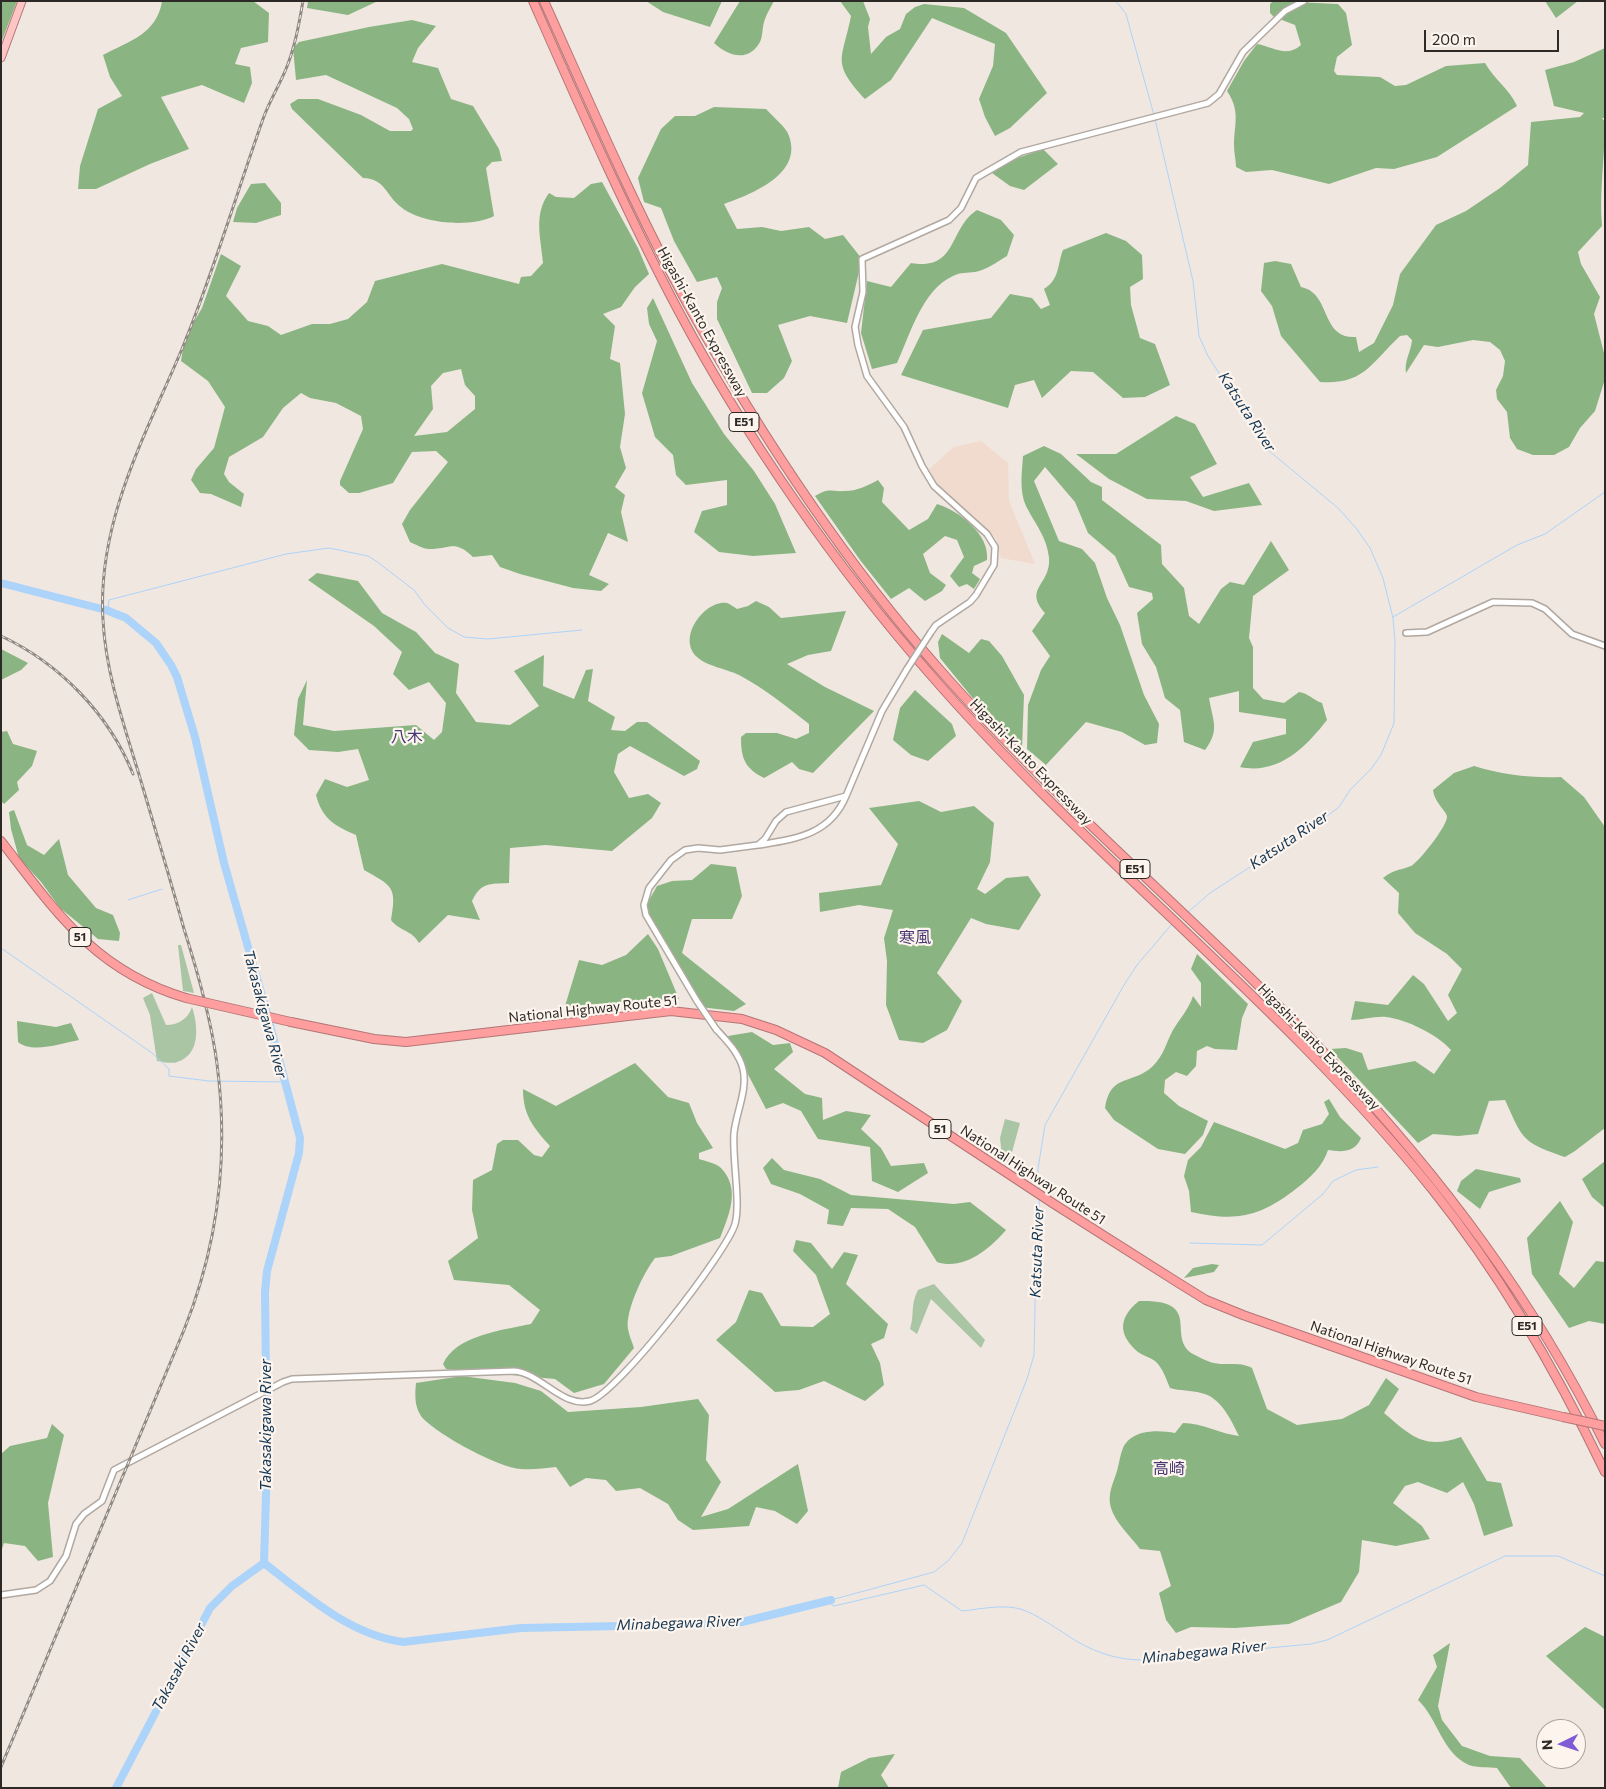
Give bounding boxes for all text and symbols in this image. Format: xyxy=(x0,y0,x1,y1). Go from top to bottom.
scale bar xyxy=(1426,20,1561,52)
text: 200 m xyxy=(1432,30,1476,48)
street label: Higashi-Kanto Expressway xyxy=(654,244,750,400)
water label: Katsuta River xyxy=(1215,369,1279,455)
road number: E51 xyxy=(729,412,759,432)
street label: Higashi-Kanto Expressway xyxy=(966,695,1096,829)
district label: 八木 xyxy=(391,727,423,747)
water label: Katsuta River xyxy=(1246,807,1332,873)
road number: E51 xyxy=(1120,860,1150,879)
road number: 51 xyxy=(69,928,91,946)
district label: 寒風 xyxy=(899,928,931,948)
water label: Takasakigawa River xyxy=(239,948,291,1080)
street label: Higashi-Kanto Expressway xyxy=(1254,980,1384,1114)
street label: National Highway Route 51 xyxy=(508,992,678,1026)
road number: 51 xyxy=(929,1120,951,1138)
street label: National Highway Route 51 xyxy=(957,1122,1109,1228)
water label: Katsuta River xyxy=(1026,1206,1048,1298)
road number: E51 xyxy=(1512,1316,1542,1335)
street label: National Highway Route 51 xyxy=(1308,1317,1474,1389)
water label: Takasakigawa River xyxy=(257,1359,275,1491)
district label: 高崎 xyxy=(1153,1459,1185,1479)
water label: Minabegawa River xyxy=(616,1612,742,1634)
water label: Takasaki River xyxy=(148,1620,210,1714)
water label: Minabegawa River xyxy=(1141,1637,1267,1667)
north arrow xyxy=(1536,1719,1586,1769)
text: N xyxy=(1538,1739,1555,1751)

